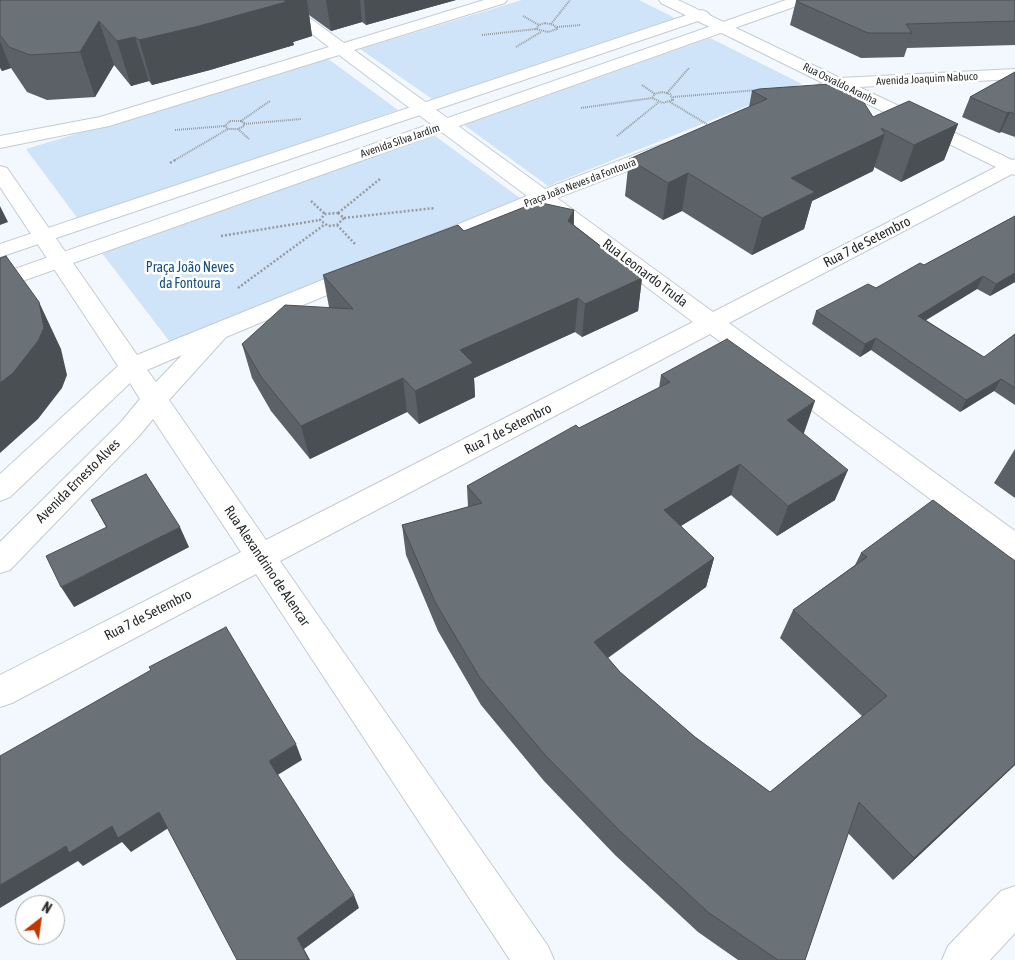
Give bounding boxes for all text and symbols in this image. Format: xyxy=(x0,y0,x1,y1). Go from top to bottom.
street label: Rua Osvaldo Aranha xyxy=(801,60,879,108)
street label: Avenida Joaquim Nabuco xyxy=(876,70,978,88)
street label: Avenida Silva Jardim xyxy=(359,121,441,161)
street label: Praça João Neves da Fontoura xyxy=(522,155,638,211)
street label: Rua 7 de Setembro xyxy=(821,213,913,271)
street label: Rua Leonardo Truda xyxy=(599,235,691,311)
park label: Praça João Neves da Fontoura xyxy=(146,260,234,292)
street label: Rua 7 de Setembro xyxy=(462,400,554,458)
street label: Avenida Ernesto Alves xyxy=(33,436,123,526)
street label: Rua Alexandrino de Alencar xyxy=(221,503,313,629)
street label: Rua 7 de Setembro xyxy=(102,586,194,644)
north arrow xyxy=(15,895,65,945)
text: N xyxy=(39,899,55,917)

